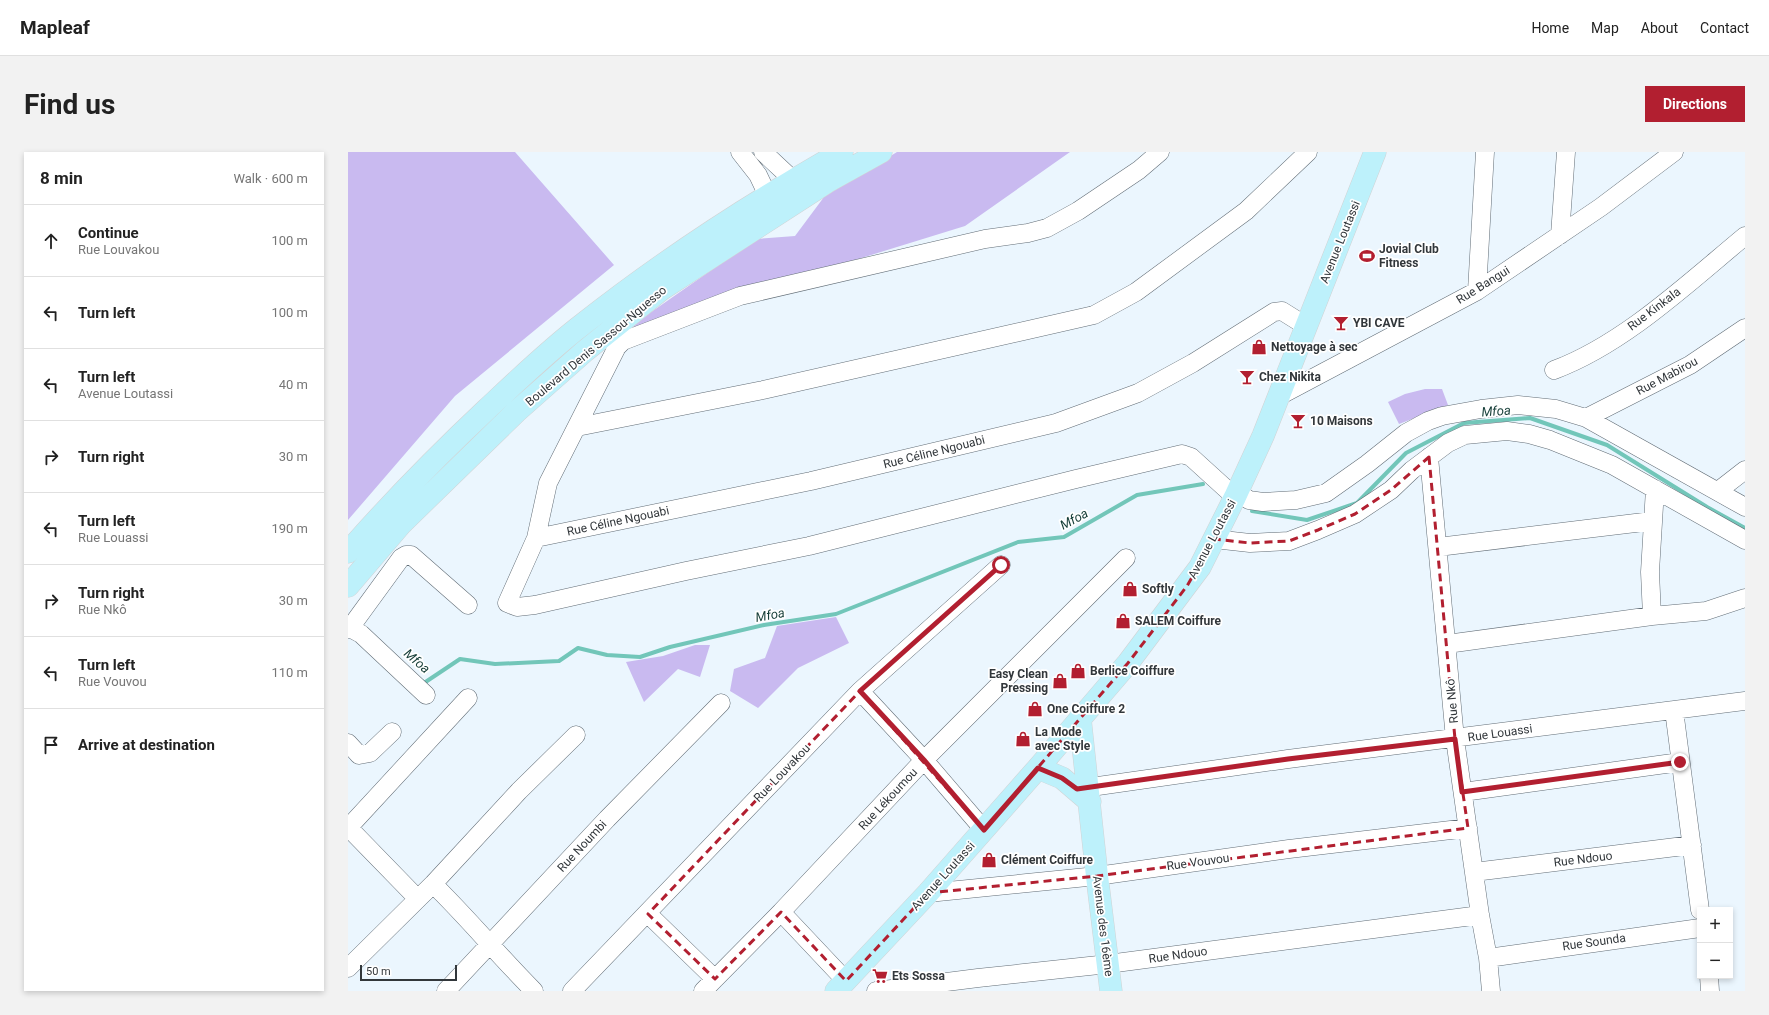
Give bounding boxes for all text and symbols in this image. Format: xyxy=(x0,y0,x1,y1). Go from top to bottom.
text: Mapleaf xyxy=(20,16,90,39)
text: Home xyxy=(1531,20,1569,36)
text: Map xyxy=(1591,20,1619,36)
text: About xyxy=(1641,20,1678,36)
text: Contact xyxy=(1700,20,1749,36)
button: Directions xyxy=(1645,86,1745,122)
text: Find us xyxy=(24,88,115,121)
text: 8 min xyxy=(40,168,83,188)
text: Walk · 600 m xyxy=(233,171,308,186)
street label: Avenue Loutassi xyxy=(1317,199,1363,285)
text: Continue xyxy=(78,224,139,242)
icon: ahead xyxy=(40,230,62,252)
text: 100 m xyxy=(271,233,308,248)
text: Rue Louvakou xyxy=(78,242,159,257)
place label: Jovial Club Fitness xyxy=(1379,242,1439,270)
sports icon: Jovial Club Fitness xyxy=(1358,247,1376,265)
street label: Rue Bangui xyxy=(1454,263,1512,307)
street label: Boulevard Denis Sassou-Nguesso xyxy=(523,283,669,409)
street label: Rue Kinkala xyxy=(1625,285,1683,333)
icon: left xyxy=(40,302,62,324)
text: Turn left xyxy=(78,304,135,322)
text: 100 m xyxy=(271,305,308,320)
bar icon: YBI CAVE xyxy=(1332,314,1350,332)
place label: YBI CAVE xyxy=(1353,316,1405,330)
shop icon: Nettoyage à sec xyxy=(1250,338,1268,356)
place label: Nettoyage à sec xyxy=(1271,340,1358,354)
street label: Rue Mabirou xyxy=(1634,354,1700,398)
text: Turn left xyxy=(78,368,135,386)
bar icon: Chez Nikita xyxy=(1238,368,1256,386)
place label: Chez Nikita xyxy=(1259,370,1321,384)
icon: left xyxy=(40,374,62,396)
text: 40 m xyxy=(279,377,308,392)
text: Avenue Loutassi xyxy=(78,386,173,401)
water label: Mfoa xyxy=(1481,402,1511,420)
bar icon: 10 Maisons xyxy=(1289,412,1307,430)
place label: 10 Maisons xyxy=(1310,414,1373,428)
street label: Rue Céline Ngouabi xyxy=(882,433,986,471)
icon: right xyxy=(40,446,62,468)
text: Turn right xyxy=(78,448,144,466)
text: 30 m xyxy=(279,449,308,464)
street label: Avenue Loutassi xyxy=(1185,497,1239,581)
street label: Rue Céline Ngouabi xyxy=(566,503,671,539)
water label: Mfoa xyxy=(1057,505,1091,533)
text: Turn left xyxy=(78,512,135,530)
icon: left xyxy=(40,518,62,540)
text: 190 m xyxy=(271,521,308,536)
text: Rue Louassi xyxy=(78,530,149,545)
route start xyxy=(992,556,1010,574)
shop icon: Softly xyxy=(1121,580,1139,598)
place label: Softly xyxy=(1142,582,1175,596)
text: Turn right xyxy=(78,584,144,602)
icon: right xyxy=(40,590,62,612)
text: 30 m xyxy=(279,593,308,608)
text: Rue Nkô xyxy=(78,602,127,617)
water label: Mfoa xyxy=(754,605,786,625)
shop icon: SALEM Coiffure xyxy=(1114,612,1132,630)
place label: SALEM Coiffure xyxy=(1135,614,1222,628)
water label: Mfoa xyxy=(401,646,433,676)
text: Turn left xyxy=(78,656,135,674)
icon: left xyxy=(40,662,62,684)
shop icon: Berlice Coiffure xyxy=(1069,662,1087,680)
place label: Berlice Coiffure xyxy=(1090,664,1175,678)
text: 110 m xyxy=(271,665,308,680)
place label: Easy Clean Pressing xyxy=(989,667,1048,695)
shop icon: Easy Clean Pressing xyxy=(1051,672,1069,690)
text: Rue Vouvou xyxy=(78,674,147,689)
street label: Rue Nkô xyxy=(1443,678,1461,724)
shop icon: One Coiffure 2 xyxy=(1026,700,1044,718)
place label: One Coiffure 2 xyxy=(1047,702,1125,716)
street label: Rue Louassi xyxy=(1467,722,1533,744)
place label: La Mode avec Style xyxy=(1035,725,1091,753)
shop icon: La Mode avec Style xyxy=(1014,730,1032,748)
icon: arrive xyxy=(40,734,62,756)
text: Arrive at destination xyxy=(78,736,215,754)
street label: Rue Louvakou xyxy=(751,741,813,805)
route end xyxy=(1671,753,1689,771)
street label: Rue Lékoumou xyxy=(856,765,920,833)
street label: Rue Noumbi xyxy=(555,817,610,875)
street label: Avenue Loutassi xyxy=(908,839,978,913)
street label: Rue Ndouo xyxy=(1553,848,1613,870)
shop icon: Clément Coiffure xyxy=(980,851,998,869)
street label: Rue Vouvou xyxy=(1166,851,1230,873)
place label: Clément Coiffure xyxy=(1001,853,1094,867)
street label: Avenue des 16ème xyxy=(1090,875,1116,977)
map controls xyxy=(1697,907,1733,979)
button: + xyxy=(1697,907,1733,943)
street label: Rue Sounda xyxy=(1561,931,1627,953)
button: − xyxy=(1697,943,1733,979)
street label: Rue Ndouo xyxy=(1148,944,1208,966)
scale bar xyxy=(360,963,457,982)
text: 50 m xyxy=(366,965,391,978)
supermarket icon: Ets Sossa xyxy=(871,967,889,985)
place label: Ets Sossa xyxy=(892,969,945,983)

